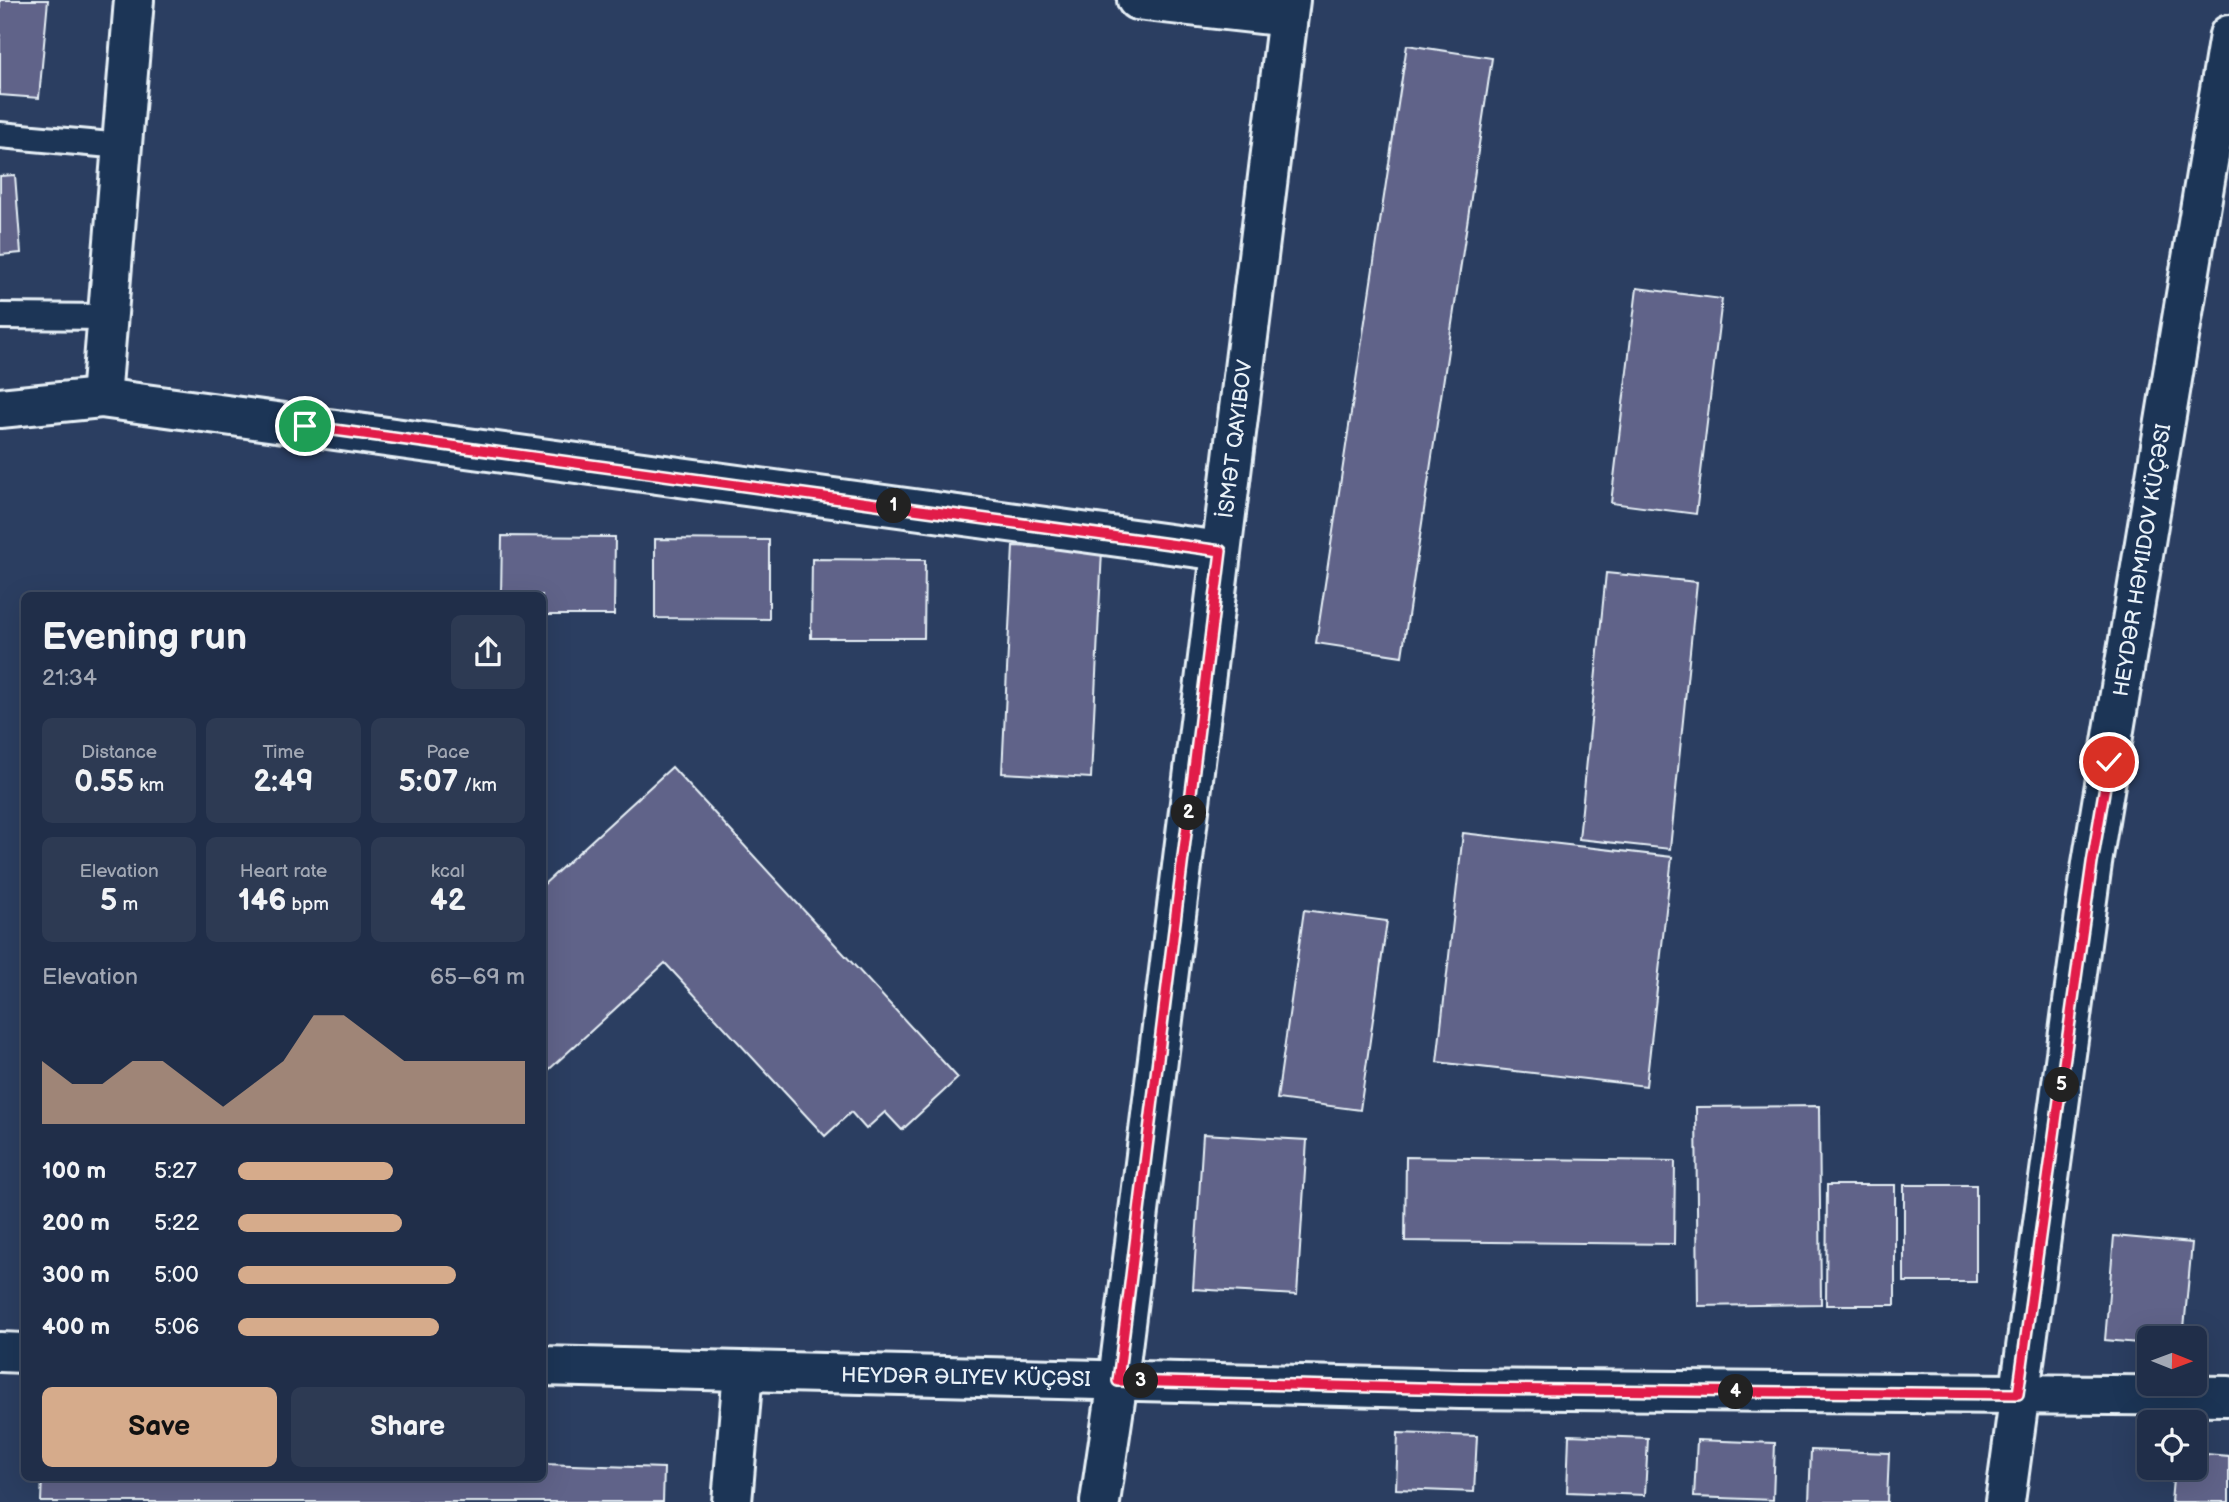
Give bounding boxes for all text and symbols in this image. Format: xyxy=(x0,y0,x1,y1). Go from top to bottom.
street label: İSMƏT QAYIBOV xyxy=(1213,358,1258,520)
pin xyxy=(275,396,335,456)
icon: arrive xyxy=(286,407,324,445)
street label: HEYDƏR HƏMIDOV KÜÇƏSI xyxy=(2109,422,2176,698)
pin: 1 xyxy=(876,489,912,524)
text: 1 xyxy=(890,494,898,517)
text: Evening run xyxy=(42,615,247,660)
button: share xyxy=(451,615,525,689)
text: 21:34 xyxy=(42,664,97,692)
pin xyxy=(2079,732,2139,792)
text: Distance xyxy=(81,741,157,764)
text: Time xyxy=(262,741,305,764)
text: Pace xyxy=(426,741,469,764)
icon: check xyxy=(2090,743,2128,781)
text: 0.55 xyxy=(74,764,134,800)
text: 2:49 xyxy=(253,764,314,800)
text: 5:07 xyxy=(399,764,458,800)
text: km xyxy=(134,774,164,797)
text: /km xyxy=(458,774,497,797)
pin: 2 xyxy=(1172,796,1206,830)
text: 2 xyxy=(1183,801,1194,824)
text: Elevation xyxy=(80,860,159,883)
text: Heart rate xyxy=(240,860,327,883)
text: kcal xyxy=(431,860,465,883)
text: 5 xyxy=(100,883,117,919)
text: 146 xyxy=(238,883,286,919)
text: 42 xyxy=(430,883,466,919)
text: m xyxy=(117,893,138,916)
text: bpm xyxy=(286,893,329,916)
text: Elevation xyxy=(42,963,138,991)
text: 65–69 m xyxy=(430,963,525,991)
pin: 5 xyxy=(2044,1068,2080,1102)
text: 5 xyxy=(2056,1073,2067,1096)
text: 100 m xyxy=(42,1157,106,1185)
text: 5:27 xyxy=(154,1157,197,1185)
text: 200 m xyxy=(42,1209,110,1237)
text: 5:22 xyxy=(154,1209,199,1237)
text: 300 m xyxy=(42,1261,110,1289)
text: 5:00 xyxy=(154,1261,199,1289)
text: 400 m xyxy=(42,1313,110,1341)
text: 5:06 xyxy=(154,1313,199,1341)
north arrow xyxy=(2137,1326,2207,1396)
map controls xyxy=(2137,1326,2207,1480)
street label: HEYDƏR ƏLIYEV KÜÇƏSI xyxy=(841,1363,1091,1392)
pin: 3 xyxy=(1124,1364,1158,1398)
text: 3 xyxy=(1135,1369,1146,1392)
pin: 4 xyxy=(1718,1374,1754,1410)
text: 4 xyxy=(1730,1380,1741,1403)
button: Save xyxy=(42,1387,277,1467)
button: Share xyxy=(291,1387,525,1467)
button: locate xyxy=(2137,1410,2207,1480)

